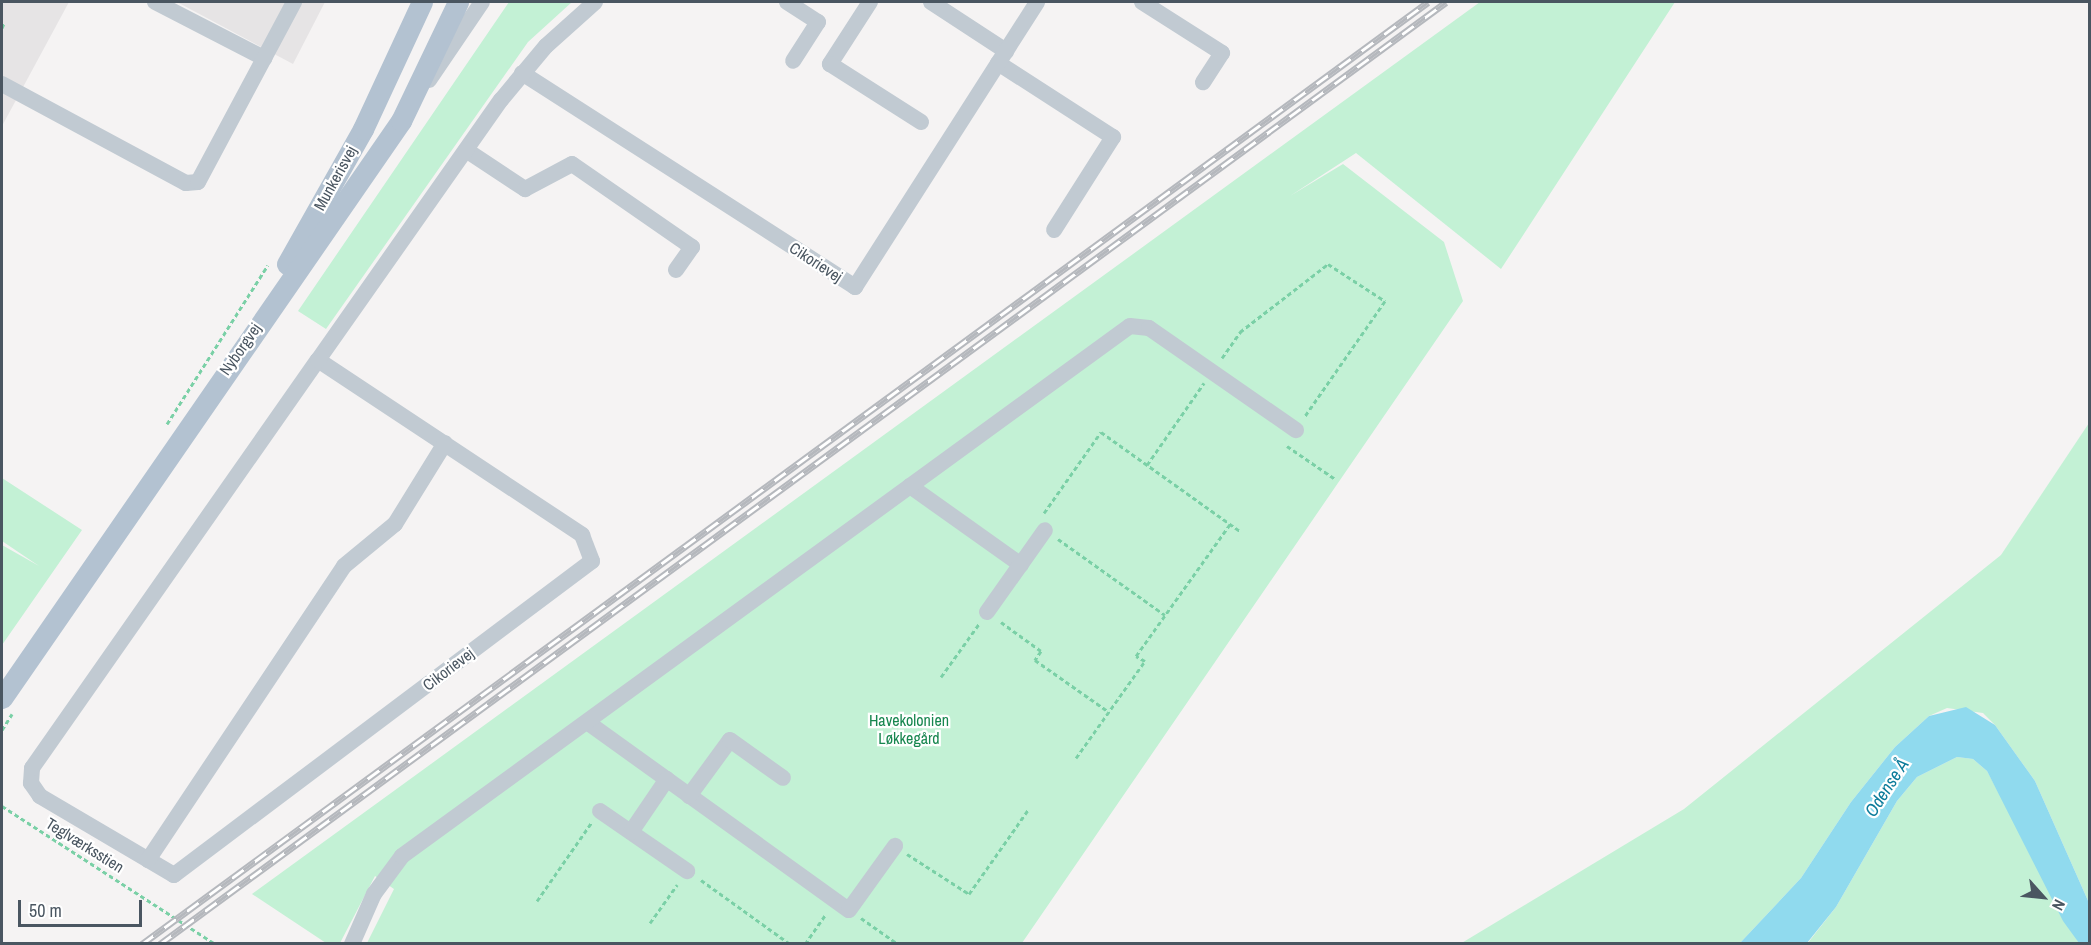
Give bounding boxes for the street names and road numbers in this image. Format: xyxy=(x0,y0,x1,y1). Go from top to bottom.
street label: Munkerisvej xyxy=(309,142,361,214)
street label: Cikorievej xyxy=(786,238,846,286)
street label: Nyborgvej xyxy=(215,319,265,379)
street label: Cikorievej xyxy=(419,644,477,694)
street label: Teglværksstien xyxy=(43,813,127,877)

